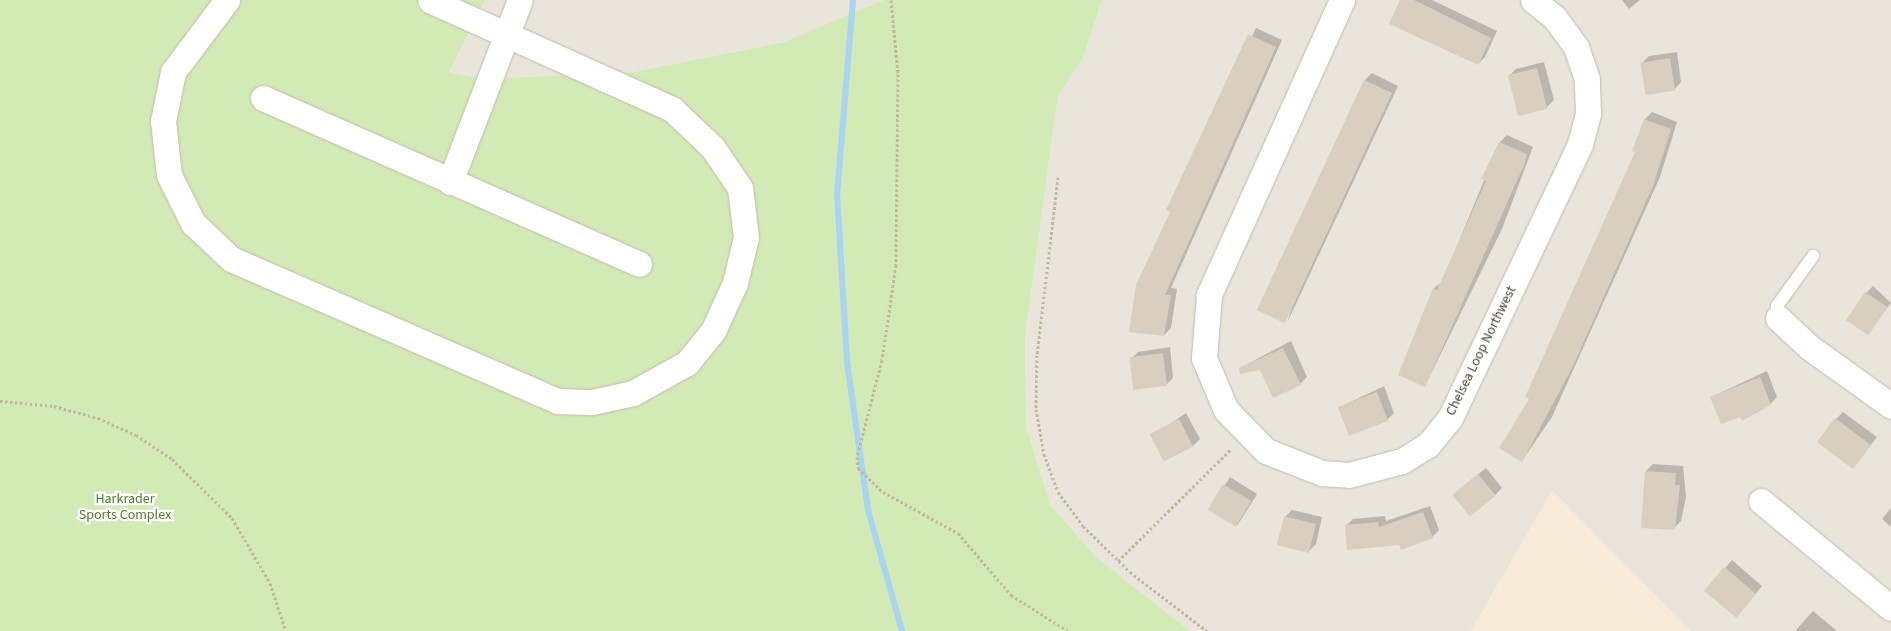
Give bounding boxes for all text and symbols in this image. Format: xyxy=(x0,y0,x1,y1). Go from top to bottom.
street label: Chelsea Loop Northwest xyxy=(1442,283,1520,419)
park label: Harkrader Sports Complex xyxy=(79,491,171,524)

